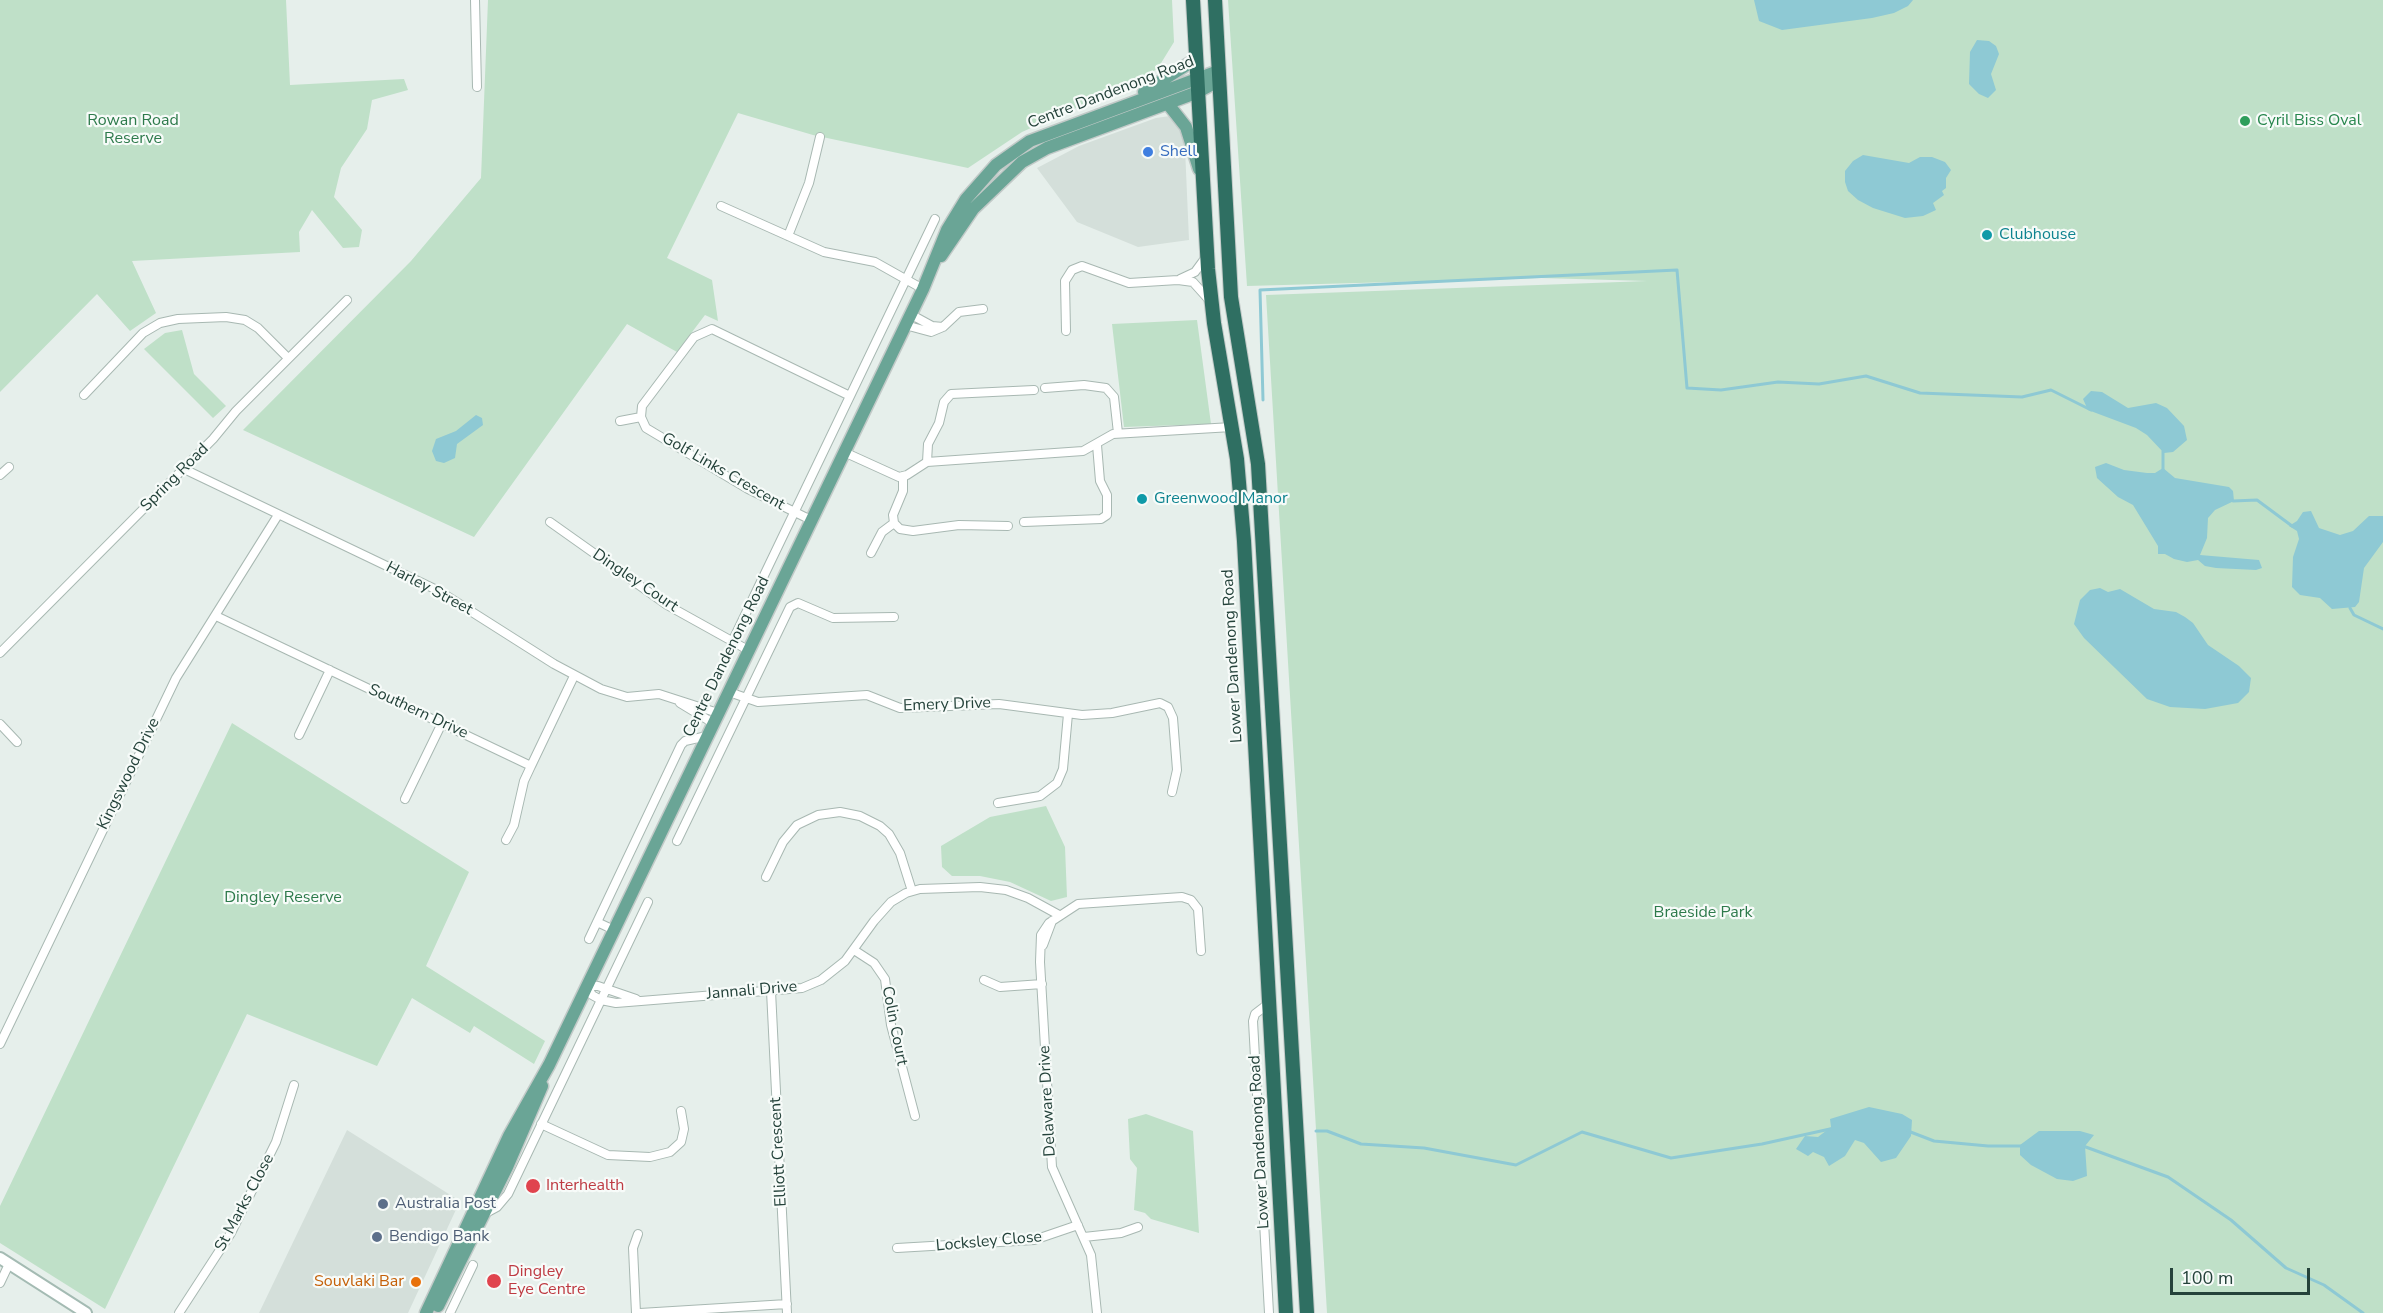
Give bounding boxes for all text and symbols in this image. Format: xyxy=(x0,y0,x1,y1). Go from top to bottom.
street label: Centre Dandenong Road xyxy=(1025,52,1197,134)
park label: Rowan Road Reserve xyxy=(87,111,179,149)
place label: Cyril Biss Oval xyxy=(2257,111,2362,131)
marker: Cyril Biss Oval xyxy=(2238,114,2252,128)
place label: Shell xyxy=(1160,142,1197,162)
marker: Shell xyxy=(1141,145,1155,159)
place label: Clubhouse xyxy=(1999,225,2076,245)
marker: Clubhouse xyxy=(1980,228,1994,242)
street label: Golf Links Crescent xyxy=(658,429,788,515)
street label: Spring Road xyxy=(137,440,213,516)
place label: Greenwood Manor xyxy=(1154,489,1288,509)
marker: Greenwood Manor xyxy=(1135,492,1149,506)
street label: Dingley Court xyxy=(588,545,682,617)
street label: Harley Street xyxy=(382,558,476,620)
street label: Lower Dandenong Road xyxy=(1219,569,1247,743)
street label: Centre Dandenong Road xyxy=(680,573,774,741)
street label: Southern Drive xyxy=(365,681,471,743)
street label: Emery Drive xyxy=(903,694,991,716)
street label: Kingswood Drive xyxy=(94,715,164,833)
park label: Dingley Reserve xyxy=(224,888,342,908)
park label: Braeside Park xyxy=(1654,903,1752,923)
street label: Jannali Drive xyxy=(706,977,798,1005)
street label: Colin Court xyxy=(877,985,911,1067)
street label: Delaware Drive xyxy=(1035,1045,1061,1157)
street label: Lower Dandenong Road xyxy=(1246,1055,1274,1229)
street label: Elliott Crescent xyxy=(767,1097,791,1207)
street label: St Marks Close xyxy=(211,1151,279,1255)
place label: Interhealth xyxy=(546,1176,624,1196)
marker: Interhealth xyxy=(524,1177,542,1195)
place label: Australia Post xyxy=(395,1194,496,1214)
marker: Australia Post xyxy=(376,1197,390,1211)
place label: Bendigo Bank xyxy=(389,1227,489,1247)
street label: Locksley Close xyxy=(935,1228,1043,1256)
marker: Bendigo Bank xyxy=(370,1230,384,1244)
scale bar xyxy=(2173,1256,2312,1294)
place label: Dingley Eye Centre xyxy=(508,1262,585,1300)
text: 100 m xyxy=(2181,1266,2233,1290)
place label: Souvlaki Bar xyxy=(314,1272,404,1292)
marker: Dingley Eye Centre xyxy=(485,1272,503,1290)
marker: Souvlaki Bar xyxy=(409,1275,423,1289)

